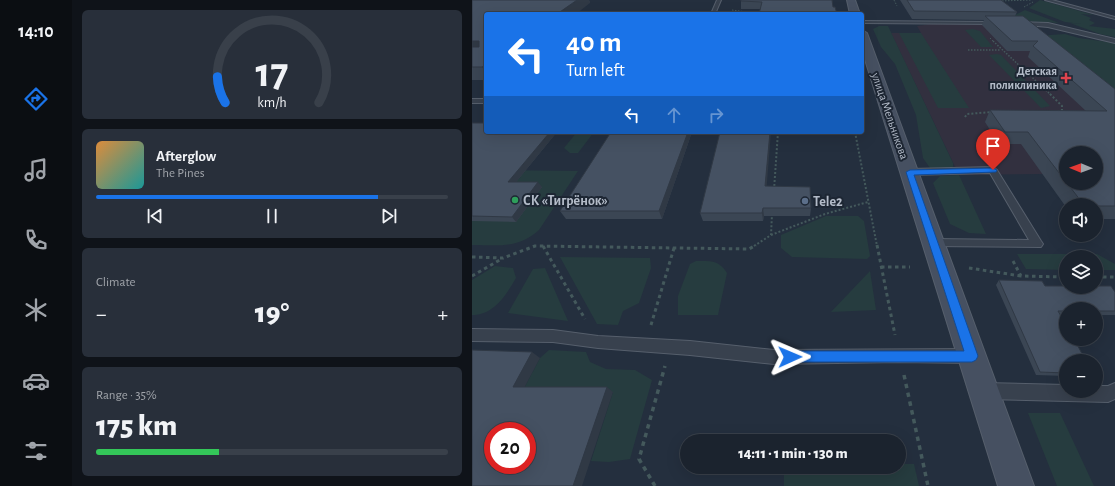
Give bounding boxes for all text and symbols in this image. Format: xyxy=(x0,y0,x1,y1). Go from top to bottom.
text: 14:10 xyxy=(18,23,54,41)
icon: left xyxy=(500,28,552,80)
text: 40 m xyxy=(566,29,622,57)
text: 17 xyxy=(256,52,288,93)
text: Turn left xyxy=(566,62,625,80)
place label: Детская поликлиника xyxy=(989,65,1057,91)
street label: улица Мельникова xyxy=(868,70,911,162)
marker: Детская поликлиника xyxy=(1060,72,1072,84)
icon: directions xyxy=(22,85,50,113)
text: km/h xyxy=(257,95,287,109)
icon: left xyxy=(621,104,643,126)
icon: ahead xyxy=(663,104,685,126)
icon: right xyxy=(705,104,727,126)
pin xyxy=(976,129,1010,170)
icon: arrive xyxy=(982,135,1004,157)
north arrow xyxy=(1059,146,1103,190)
map controls xyxy=(1059,146,1103,398)
text: Afterglow xyxy=(156,149,216,164)
icon: music xyxy=(22,156,50,184)
text: The Pines xyxy=(156,167,205,180)
place label: СК «Тигрёнок» xyxy=(523,194,608,208)
marker: СК «Тигрёнок» xyxy=(510,195,520,205)
place label: Tele2 xyxy=(813,195,843,209)
marker: Tele2 xyxy=(800,196,810,206)
button: sound xyxy=(1059,198,1103,242)
icon: previous xyxy=(144,205,166,227)
icon: pause xyxy=(261,205,283,227)
icon: next xyxy=(378,205,400,227)
icon: phone xyxy=(22,226,50,254)
button: layers xyxy=(1059,250,1103,294)
text: Climate xyxy=(96,276,135,289)
icon: climate xyxy=(22,296,50,324)
text: 19° xyxy=(255,298,289,328)
button: + xyxy=(1059,302,1103,346)
text: − xyxy=(96,303,107,325)
text: + xyxy=(437,303,448,325)
position arrow xyxy=(769,336,811,378)
button: − xyxy=(1059,354,1103,398)
icon: car xyxy=(22,367,50,395)
text: Range · 35% xyxy=(96,389,157,402)
text: 175 km xyxy=(96,411,177,441)
speed limit sign: 20 xyxy=(484,422,536,474)
icon: filters xyxy=(22,437,50,465)
text: 14:11 · 1 min · 130 m xyxy=(738,446,848,461)

